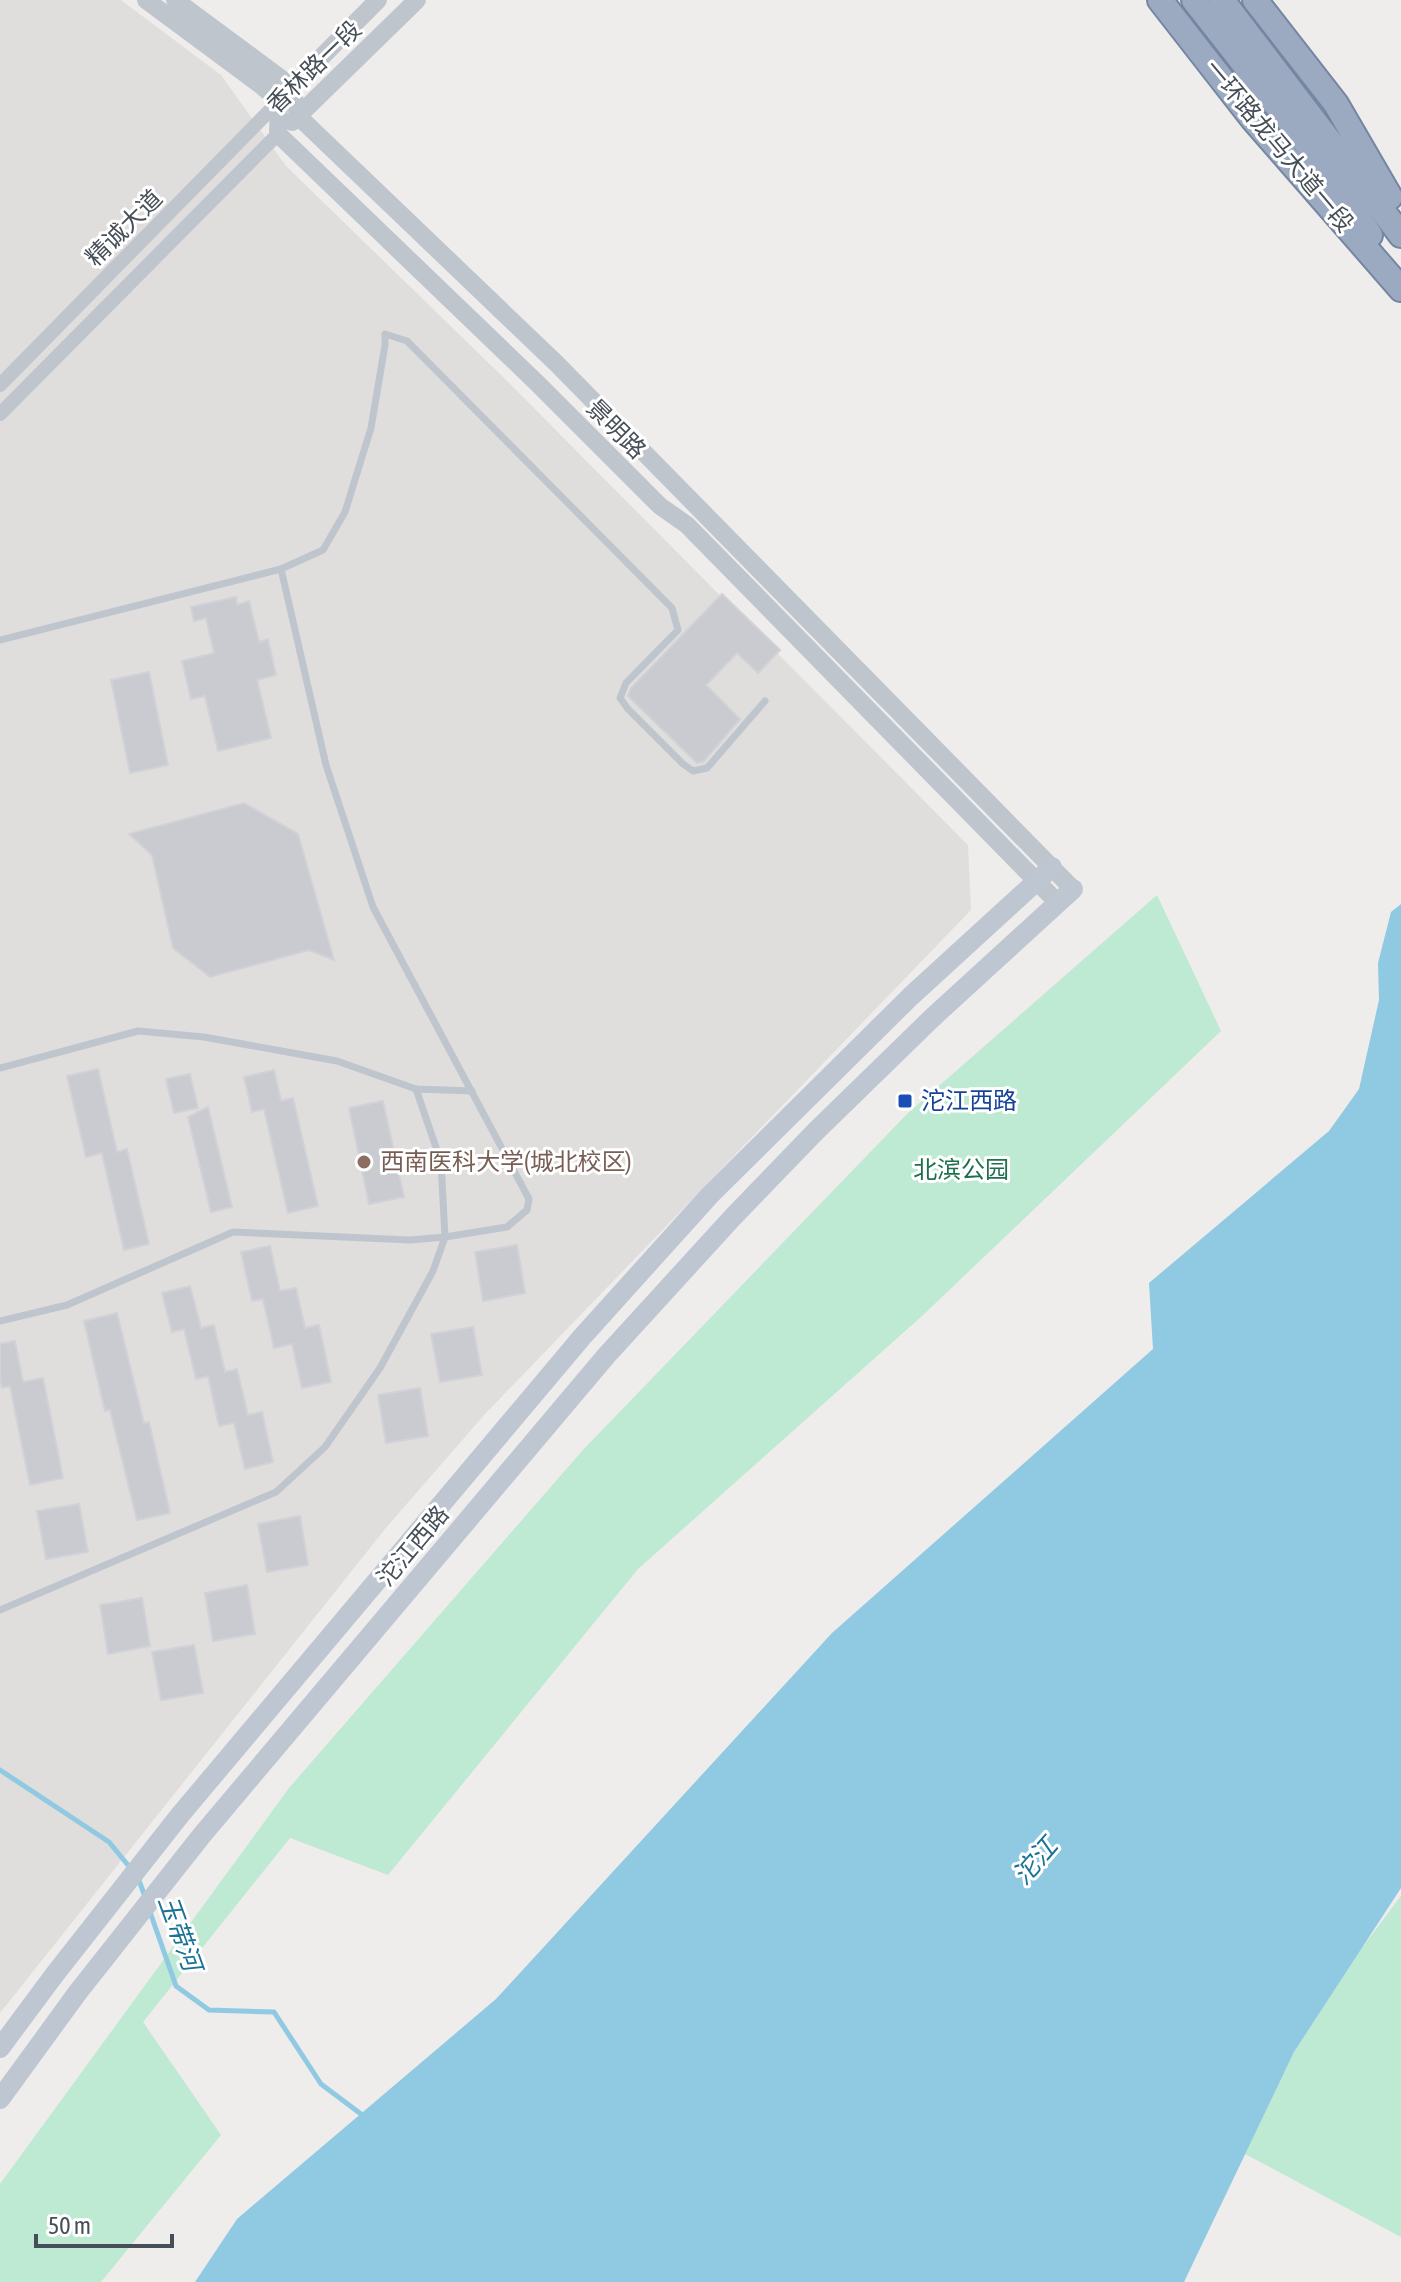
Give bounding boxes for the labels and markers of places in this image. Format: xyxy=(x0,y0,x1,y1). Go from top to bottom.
place label: 沱江西路 xyxy=(921,1087,1017,1114)
marker: 沱江西路 xyxy=(896,1092,914,1110)
place label: 西南医科大学(城北校区) xyxy=(380,1148,632,1175)
marker: 西南医科大学(城北校区) xyxy=(355,1153,373,1171)

